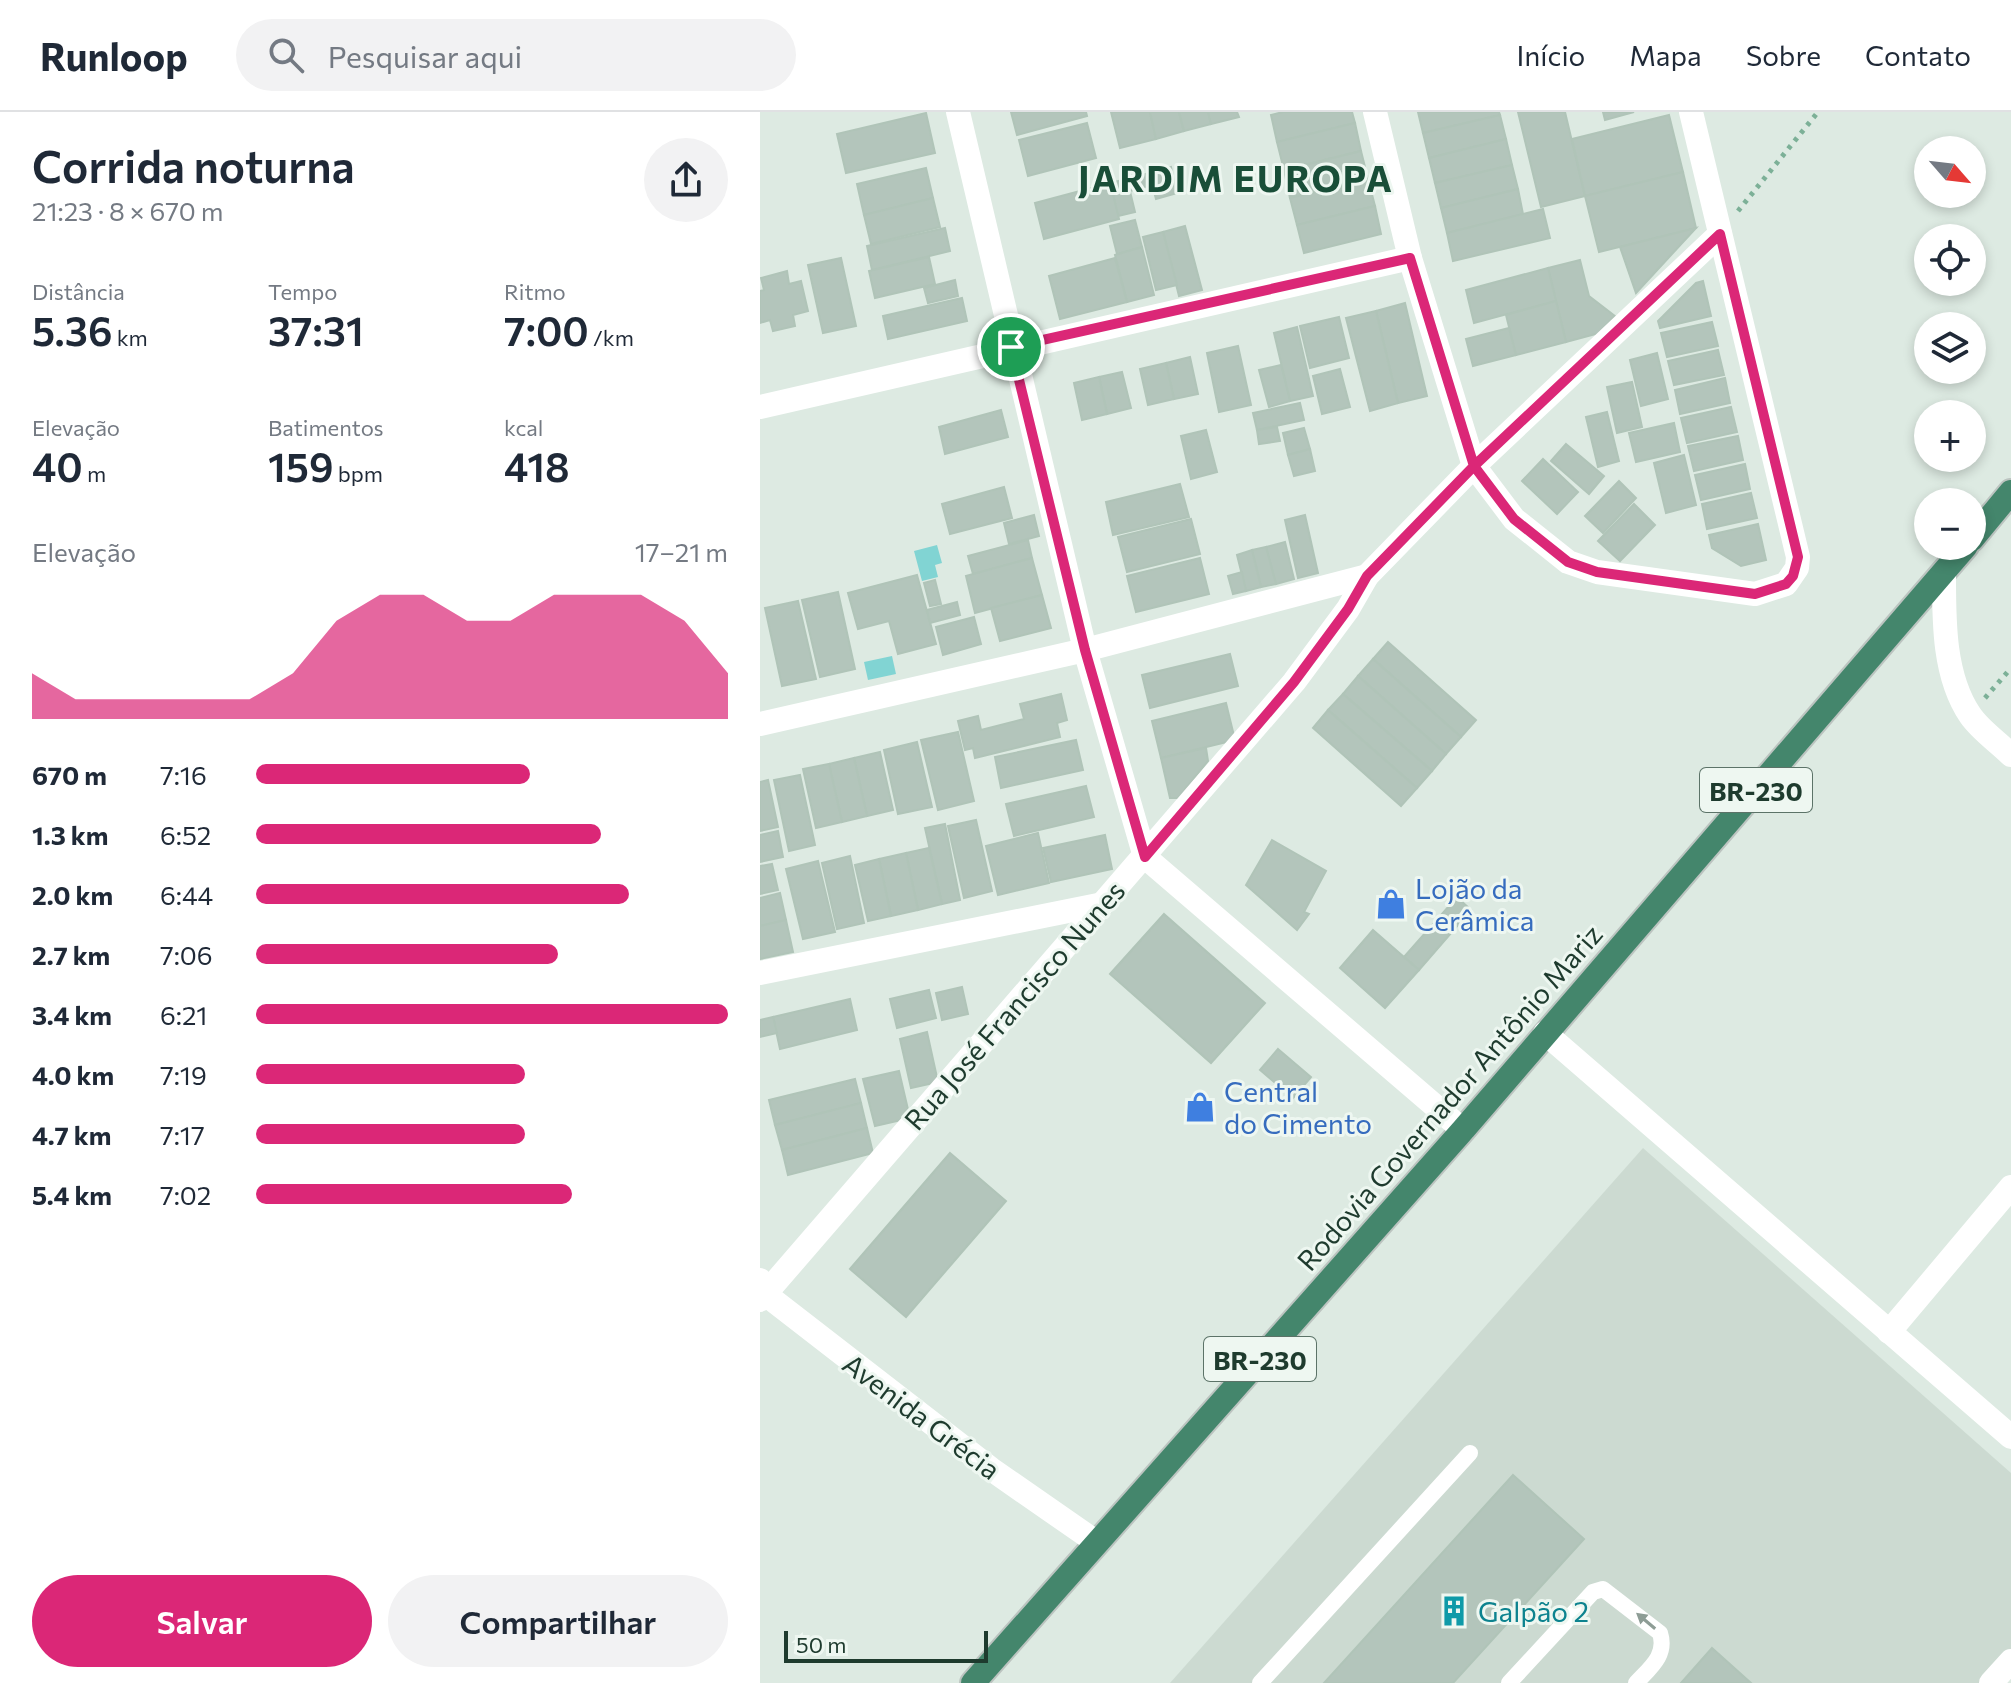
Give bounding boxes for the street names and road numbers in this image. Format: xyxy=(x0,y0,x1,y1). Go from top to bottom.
road number: BR-230 xyxy=(1700,768,1812,812)
street label: Rua José Francisco Nunes xyxy=(897,873,1131,1137)
street label: Rodovia Governador Antônio Mariz xyxy=(1289,917,1609,1277)
road number: BR-230 xyxy=(1204,1337,1316,1381)
street label: Avenida Grécia xyxy=(837,1346,1007,1486)

